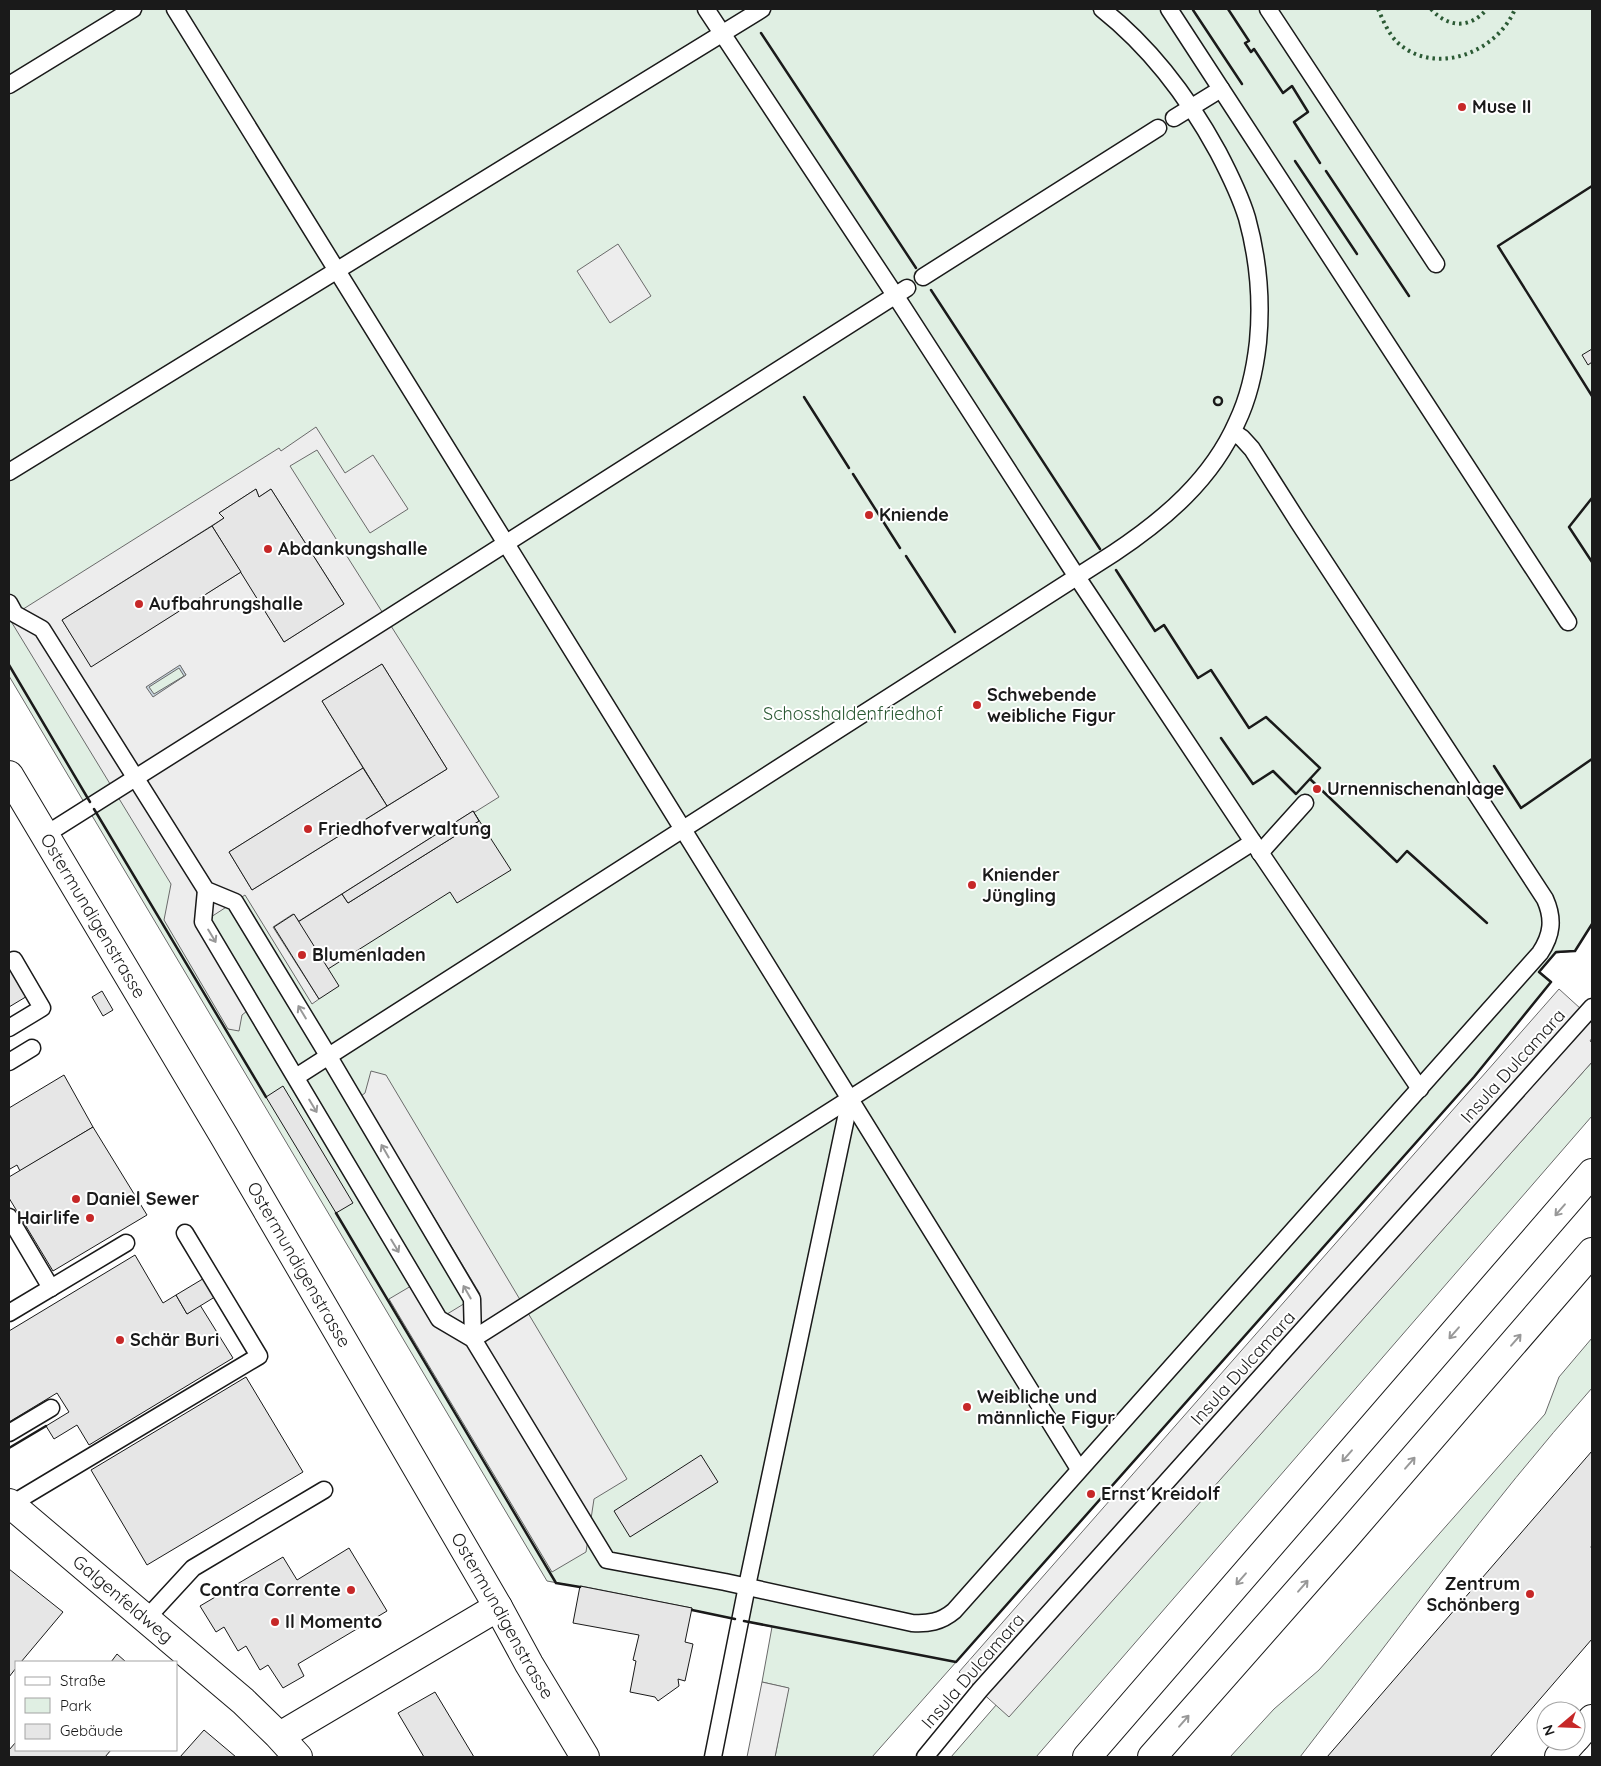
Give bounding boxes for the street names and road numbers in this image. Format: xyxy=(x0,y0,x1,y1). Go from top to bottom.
street label: Ostermundigenstrasse xyxy=(35,829,151,1002)
street label: Insula Dulcamara xyxy=(1455,1004,1570,1128)
street label: Ostermundigenstrasse xyxy=(242,1177,356,1351)
street label: Insula Dulcamara xyxy=(1185,1306,1300,1430)
street label: Ostermundigenstrasse xyxy=(446,1528,559,1703)
street label: Galgenfeldweg xyxy=(68,1550,178,1648)
street label: Insula Dulcamara xyxy=(916,1608,1029,1733)

